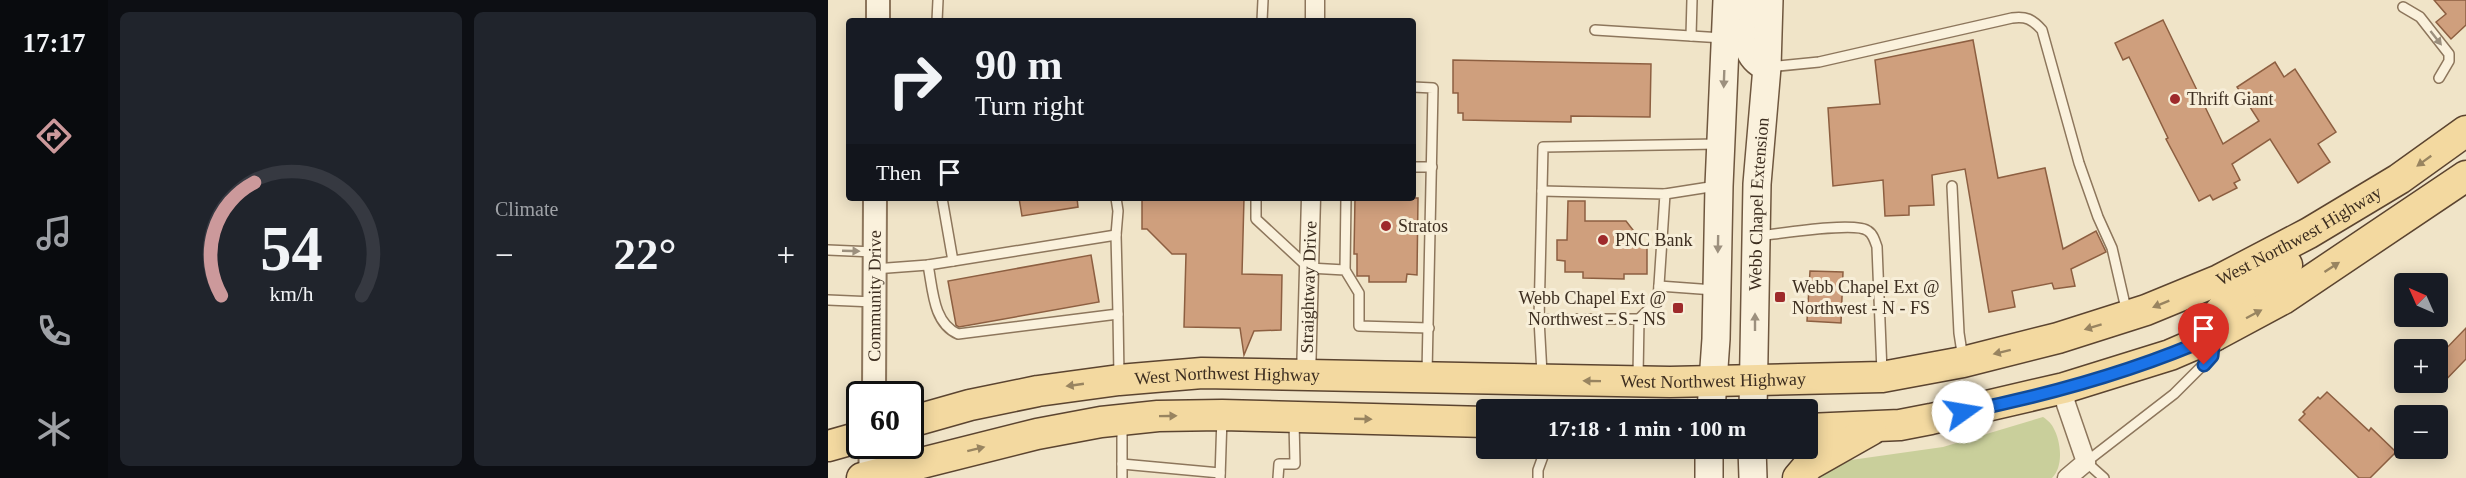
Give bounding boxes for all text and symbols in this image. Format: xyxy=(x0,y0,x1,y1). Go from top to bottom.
text: 17:17 xyxy=(23,28,86,58)
one-way arrow xyxy=(2430,30,2443,46)
icon: right xyxy=(876,42,954,120)
text: 90 m xyxy=(975,42,1063,88)
one-way arrow xyxy=(1719,70,1728,89)
place label: Thrift Giant xyxy=(2187,89,2273,109)
text: Turn right xyxy=(975,91,1084,121)
marker: Thrift Giant xyxy=(2168,92,2182,106)
icon: directions xyxy=(33,115,75,157)
street label: Webb Chapel Extension xyxy=(1745,117,1773,291)
one-way arrow xyxy=(2416,155,2432,168)
icon: arrive xyxy=(933,156,966,189)
text: Then xyxy=(876,160,921,185)
street label: West Northwest Highway xyxy=(2213,182,2385,290)
text: Climate xyxy=(495,198,558,220)
icon: music xyxy=(33,212,75,254)
text: 54 xyxy=(260,214,322,283)
place label: Stratos xyxy=(1398,216,1448,236)
marker: Stratos xyxy=(1379,219,1393,233)
street label: Straightway Drive xyxy=(1297,220,1320,354)
text: 22° xyxy=(614,229,677,279)
street label: Community Drive xyxy=(864,230,885,362)
place label: PNC Bank xyxy=(1615,230,1693,250)
marker: PNC Bank xyxy=(1596,233,1610,247)
one-way arrow xyxy=(1713,235,1723,254)
text: − xyxy=(495,237,514,273)
text: + xyxy=(776,237,795,273)
one-way arrow xyxy=(842,246,861,256)
one-way arrow xyxy=(2324,261,2340,273)
north arrow xyxy=(2394,273,2448,327)
map controls xyxy=(2394,273,2448,459)
place label: Webb Chapel Ext @ Northwest - N - FS xyxy=(1792,277,1940,318)
text: km/h xyxy=(269,282,313,306)
place label: Webb Chapel Ext @ Northwest - S - NS xyxy=(1518,288,1666,329)
marker: Webb Chapel Ext @ Northwest - N - FS xyxy=(1773,290,1787,304)
one-way arrow xyxy=(2152,299,2170,309)
marker: Webb Chapel Ext @ Northwest - S - NS xyxy=(1671,301,1685,315)
pin xyxy=(2178,303,2229,365)
one-way arrow xyxy=(2246,309,2263,319)
icon: phone xyxy=(33,310,75,352)
one-way arrow xyxy=(1750,312,1759,331)
icon: arrive xyxy=(2187,312,2220,345)
one-way arrow xyxy=(2084,323,2102,332)
button: + xyxy=(2394,339,2448,393)
one-way arrow xyxy=(1993,348,2011,358)
street label: West Northwest Highway xyxy=(1134,363,1320,389)
street label: West Northwest Highway xyxy=(1620,369,1806,392)
one-way arrow xyxy=(1583,376,1602,386)
position arrow xyxy=(1931,380,1995,444)
speed limit sign: 60 xyxy=(846,381,924,459)
one-way arrow xyxy=(1065,381,1084,390)
button: − xyxy=(2394,405,2448,459)
icon: climate xyxy=(33,408,75,450)
one-way arrow xyxy=(1159,411,1178,421)
one-way arrow xyxy=(1354,414,1373,423)
text: 17:18 · 1 min · 100 m xyxy=(1548,416,1746,441)
one-way arrow xyxy=(967,443,985,453)

